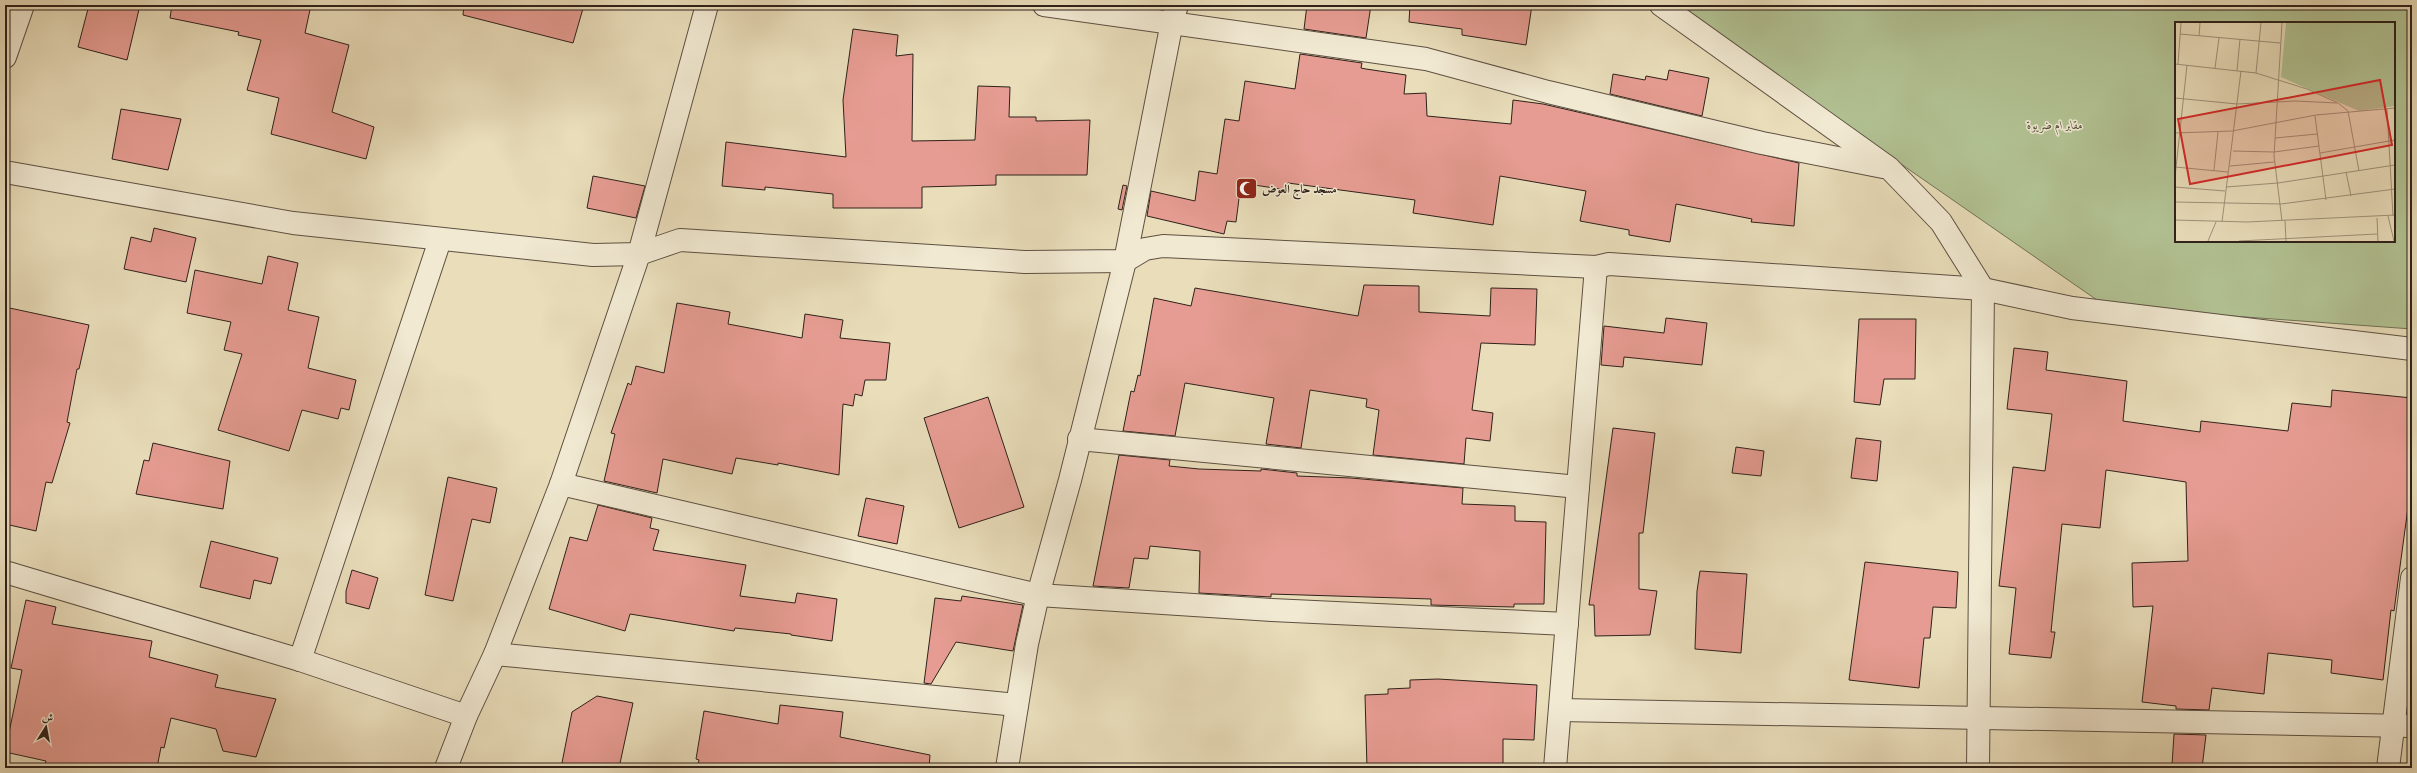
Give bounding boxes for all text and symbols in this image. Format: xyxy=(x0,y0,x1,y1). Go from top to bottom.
inset map xyxy=(2175,22,2395,242)
park label: مقابر ام ضريوة xyxy=(2026,116,2083,136)
mosque icon: مسجد حاج العوض xyxy=(1234,176,1260,202)
place label: مسجد حاج العوض xyxy=(1262,180,1337,200)
north arrow xyxy=(26,707,66,747)
text: ش xyxy=(41,708,55,726)

